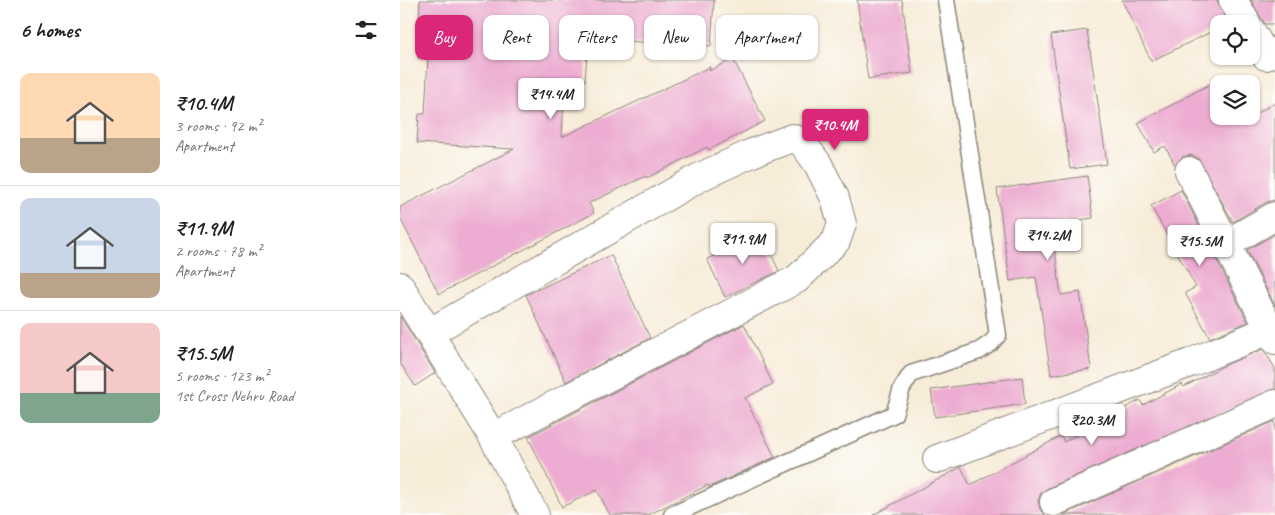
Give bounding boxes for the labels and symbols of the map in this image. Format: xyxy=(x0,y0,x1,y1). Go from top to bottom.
pin: ₹14.4M xyxy=(510,78,592,120)
pin: ₹10.4M xyxy=(794,108,876,151)
pin: ₹14.2M xyxy=(1007,218,1089,261)
pin: ₹11.9M xyxy=(702,222,784,265)
pin: ₹15.5M xyxy=(1159,224,1241,267)
pin: ₹20.3M xyxy=(1051,404,1133,446)

